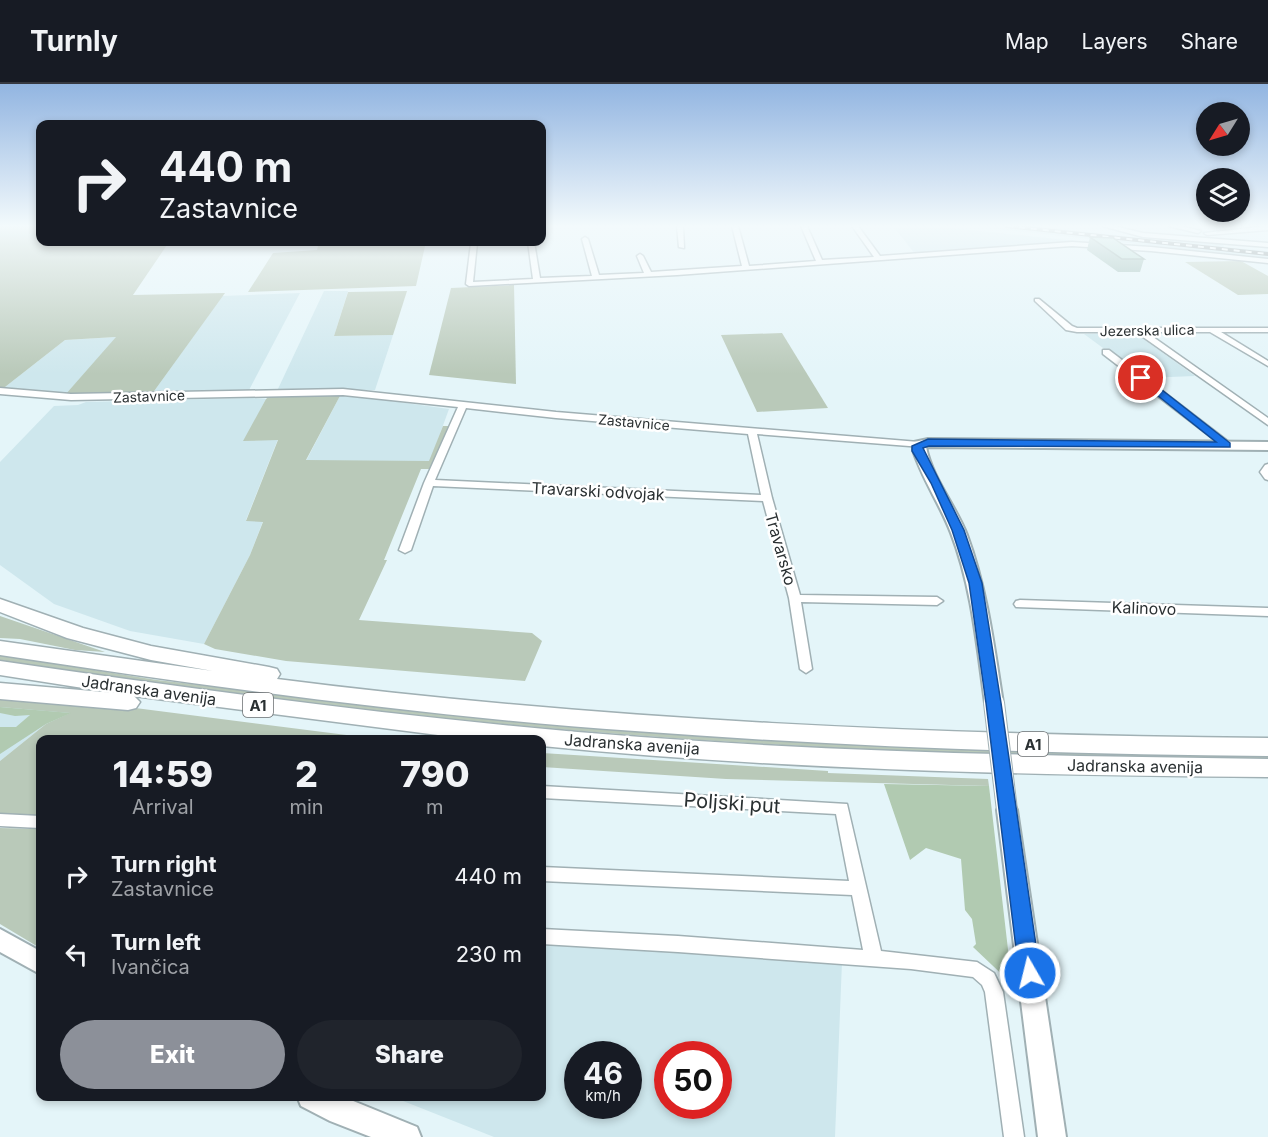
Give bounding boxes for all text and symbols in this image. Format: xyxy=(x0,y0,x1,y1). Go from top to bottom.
text: Turnly xyxy=(30,24,118,58)
text: Map xyxy=(1005,29,1049,54)
text: Layers xyxy=(1082,29,1148,54)
text: Share xyxy=(1181,29,1238,54)
north arrow xyxy=(1196,102,1250,156)
map controls xyxy=(1196,102,1250,222)
text: 440 m xyxy=(159,141,292,192)
icon: right xyxy=(60,144,138,222)
button: layers xyxy=(1196,168,1250,222)
text: Zastavnice xyxy=(159,192,298,225)
street label: Jezerska ulica xyxy=(1099,321,1195,339)
pin xyxy=(1115,352,1166,403)
icon: arrive xyxy=(1124,361,1157,394)
street label: Zastavnice xyxy=(113,386,185,406)
street label: Zastavnice xyxy=(597,410,671,434)
street label: Travarski odvojak xyxy=(531,478,665,504)
street label: Travarsko xyxy=(761,510,801,588)
street label: Kalinovo xyxy=(1111,597,1177,619)
street label: Jadranska avenija xyxy=(80,671,218,709)
road number: A1 xyxy=(243,693,273,717)
street label: Jadranska avenija xyxy=(563,729,701,759)
road number: A1 xyxy=(1018,732,1048,756)
text: 14:59 xyxy=(112,752,213,796)
text: 2 xyxy=(295,752,318,796)
text: 790 xyxy=(400,752,470,796)
street label: Jadranska avenija xyxy=(1067,755,1203,777)
street label: Poljski put xyxy=(683,788,782,818)
text: Arrival xyxy=(132,795,193,819)
text: min xyxy=(289,795,324,819)
text: m xyxy=(426,795,444,819)
text: Turn right xyxy=(111,851,217,877)
icon: right xyxy=(60,860,93,893)
text: 440 m xyxy=(454,863,522,889)
text: Zastavnice xyxy=(111,877,214,901)
text: Turn left xyxy=(111,929,201,955)
icon: left xyxy=(60,938,93,971)
text: 230 m xyxy=(456,941,522,967)
position arrow xyxy=(998,941,1062,1005)
text: Ivančica xyxy=(111,955,190,979)
button: Exit xyxy=(60,1020,285,1089)
button: Share xyxy=(297,1020,522,1089)
speed limit sign: 50 xyxy=(654,1041,732,1119)
text: 46 xyxy=(583,1055,623,1091)
text: km/h xyxy=(585,1086,621,1105)

